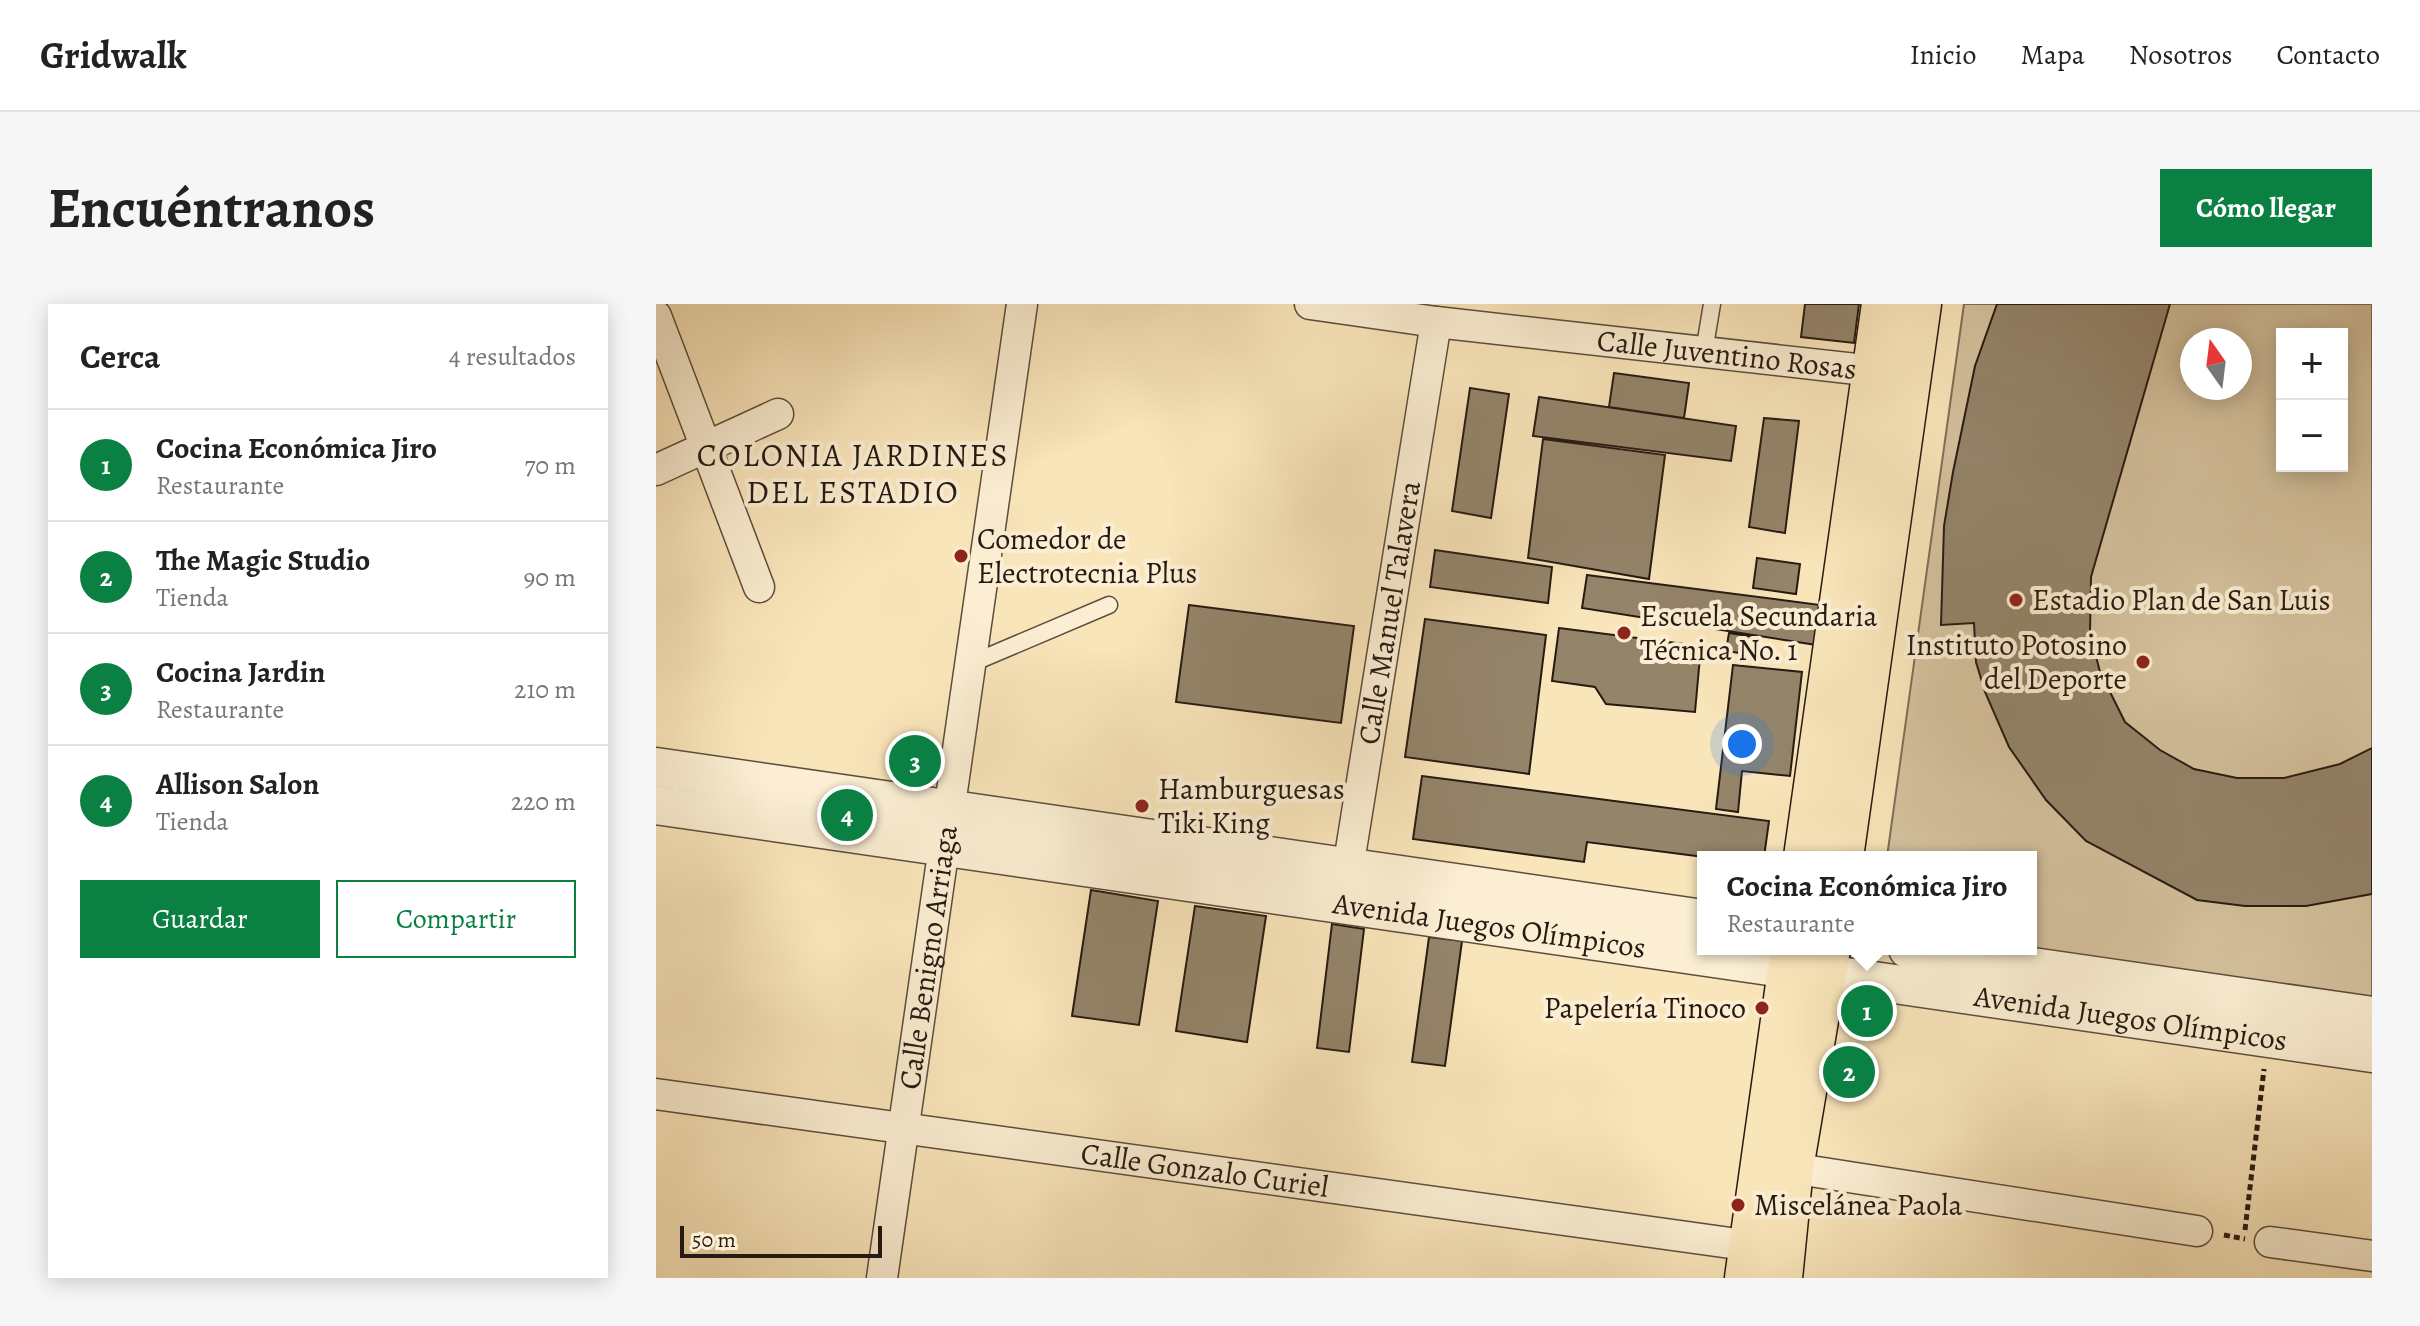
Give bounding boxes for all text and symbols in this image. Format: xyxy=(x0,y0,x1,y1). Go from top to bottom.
text: Gridwalk xyxy=(40,29,187,81)
text: Inicio xyxy=(1910,36,1976,74)
text: Mapa xyxy=(2020,36,2085,74)
text: Nosotros xyxy=(2129,36,2232,74)
text: Contacto xyxy=(2276,36,2380,74)
button: Cómo llegar xyxy=(2160,169,2372,247)
text: Encuéntranos xyxy=(48,170,375,246)
street label: Calle Juventino Rosas xyxy=(1595,320,1859,389)
north arrow xyxy=(2180,328,2252,400)
map controls xyxy=(2276,328,2348,472)
button: + xyxy=(2276,328,2348,400)
text: Cerca xyxy=(80,333,161,380)
text: 4 resultados xyxy=(449,339,576,374)
button: − xyxy=(2276,400,2348,472)
text: Cocina Económica Jiro xyxy=(156,428,437,468)
district label: COLONIA JARDINES DEL ESTADIO xyxy=(697,433,1009,514)
text: 1 xyxy=(101,448,111,483)
text: 70 m xyxy=(524,448,576,483)
text: Restaurante xyxy=(156,468,284,503)
street label: Calle Manuel Talavera xyxy=(1348,478,1430,747)
place label: Comedor de Electrotecnia Plus xyxy=(977,519,1197,593)
text: The Magic Studio xyxy=(156,540,370,580)
marker: Comedor de Electrotecnia Plus xyxy=(952,547,970,565)
text: 2 xyxy=(100,560,112,595)
text: 90 m xyxy=(524,560,576,595)
text: Tienda xyxy=(156,580,229,615)
place label: Estadio Plan de San Luis xyxy=(2032,580,2330,620)
marker: Estadio Plan de San Luis xyxy=(2007,591,2025,609)
place label: Escuela Secundaria Técnica No. 1 xyxy=(1640,596,1878,670)
marker: Escuela Secundaria Técnica No. 1 xyxy=(1615,624,1633,642)
place label: Instituto Potosino del Deporte xyxy=(1906,625,2127,699)
text: Cocina Jardin xyxy=(156,652,325,692)
marker: Instituto Potosino del Deporte xyxy=(2134,653,2152,671)
text: 3 xyxy=(100,672,112,707)
text: 210 m xyxy=(514,672,576,707)
text: Restaurante xyxy=(156,692,284,727)
your location xyxy=(1722,724,1762,764)
pin: 3 xyxy=(889,731,941,791)
text: Allison Salon xyxy=(156,764,319,804)
place label: Hamburguesas Tiki King xyxy=(1158,769,1345,843)
text: 4 xyxy=(100,784,112,819)
text: 220 m xyxy=(511,784,576,819)
pin: 4 xyxy=(821,785,873,845)
marker: Hamburguesas Tiki King xyxy=(1133,797,1151,815)
text: Tienda xyxy=(156,804,229,839)
street label: Calle Benigno Arriaga xyxy=(889,823,967,1092)
popup xyxy=(1697,851,2037,955)
text: Cocina Económica Jiro xyxy=(1727,866,2007,906)
button: Guardar xyxy=(80,880,320,958)
button: Compartir xyxy=(336,880,576,958)
street label: Avenida Juegos Olímpicos xyxy=(1329,883,1648,968)
text: Restaurante xyxy=(1727,906,1855,941)
street label: Avenida Juegos Olímpicos xyxy=(1971,976,2290,1060)
pin: 1 xyxy=(1841,981,1893,1041)
place label: Papelería Tinoco xyxy=(1544,988,1746,1028)
marker: Papelería Tinoco xyxy=(1753,999,1771,1017)
pin: 2 xyxy=(1823,1042,1875,1102)
street label: Calle Gonzalo Curiel xyxy=(1078,1133,1331,1207)
place label: Miscelánea Paola xyxy=(1754,1185,1963,1225)
marker: Miscelánea Paola xyxy=(1729,1196,1747,1214)
scale bar xyxy=(680,1222,882,1258)
text: 50 m xyxy=(692,1225,736,1255)

